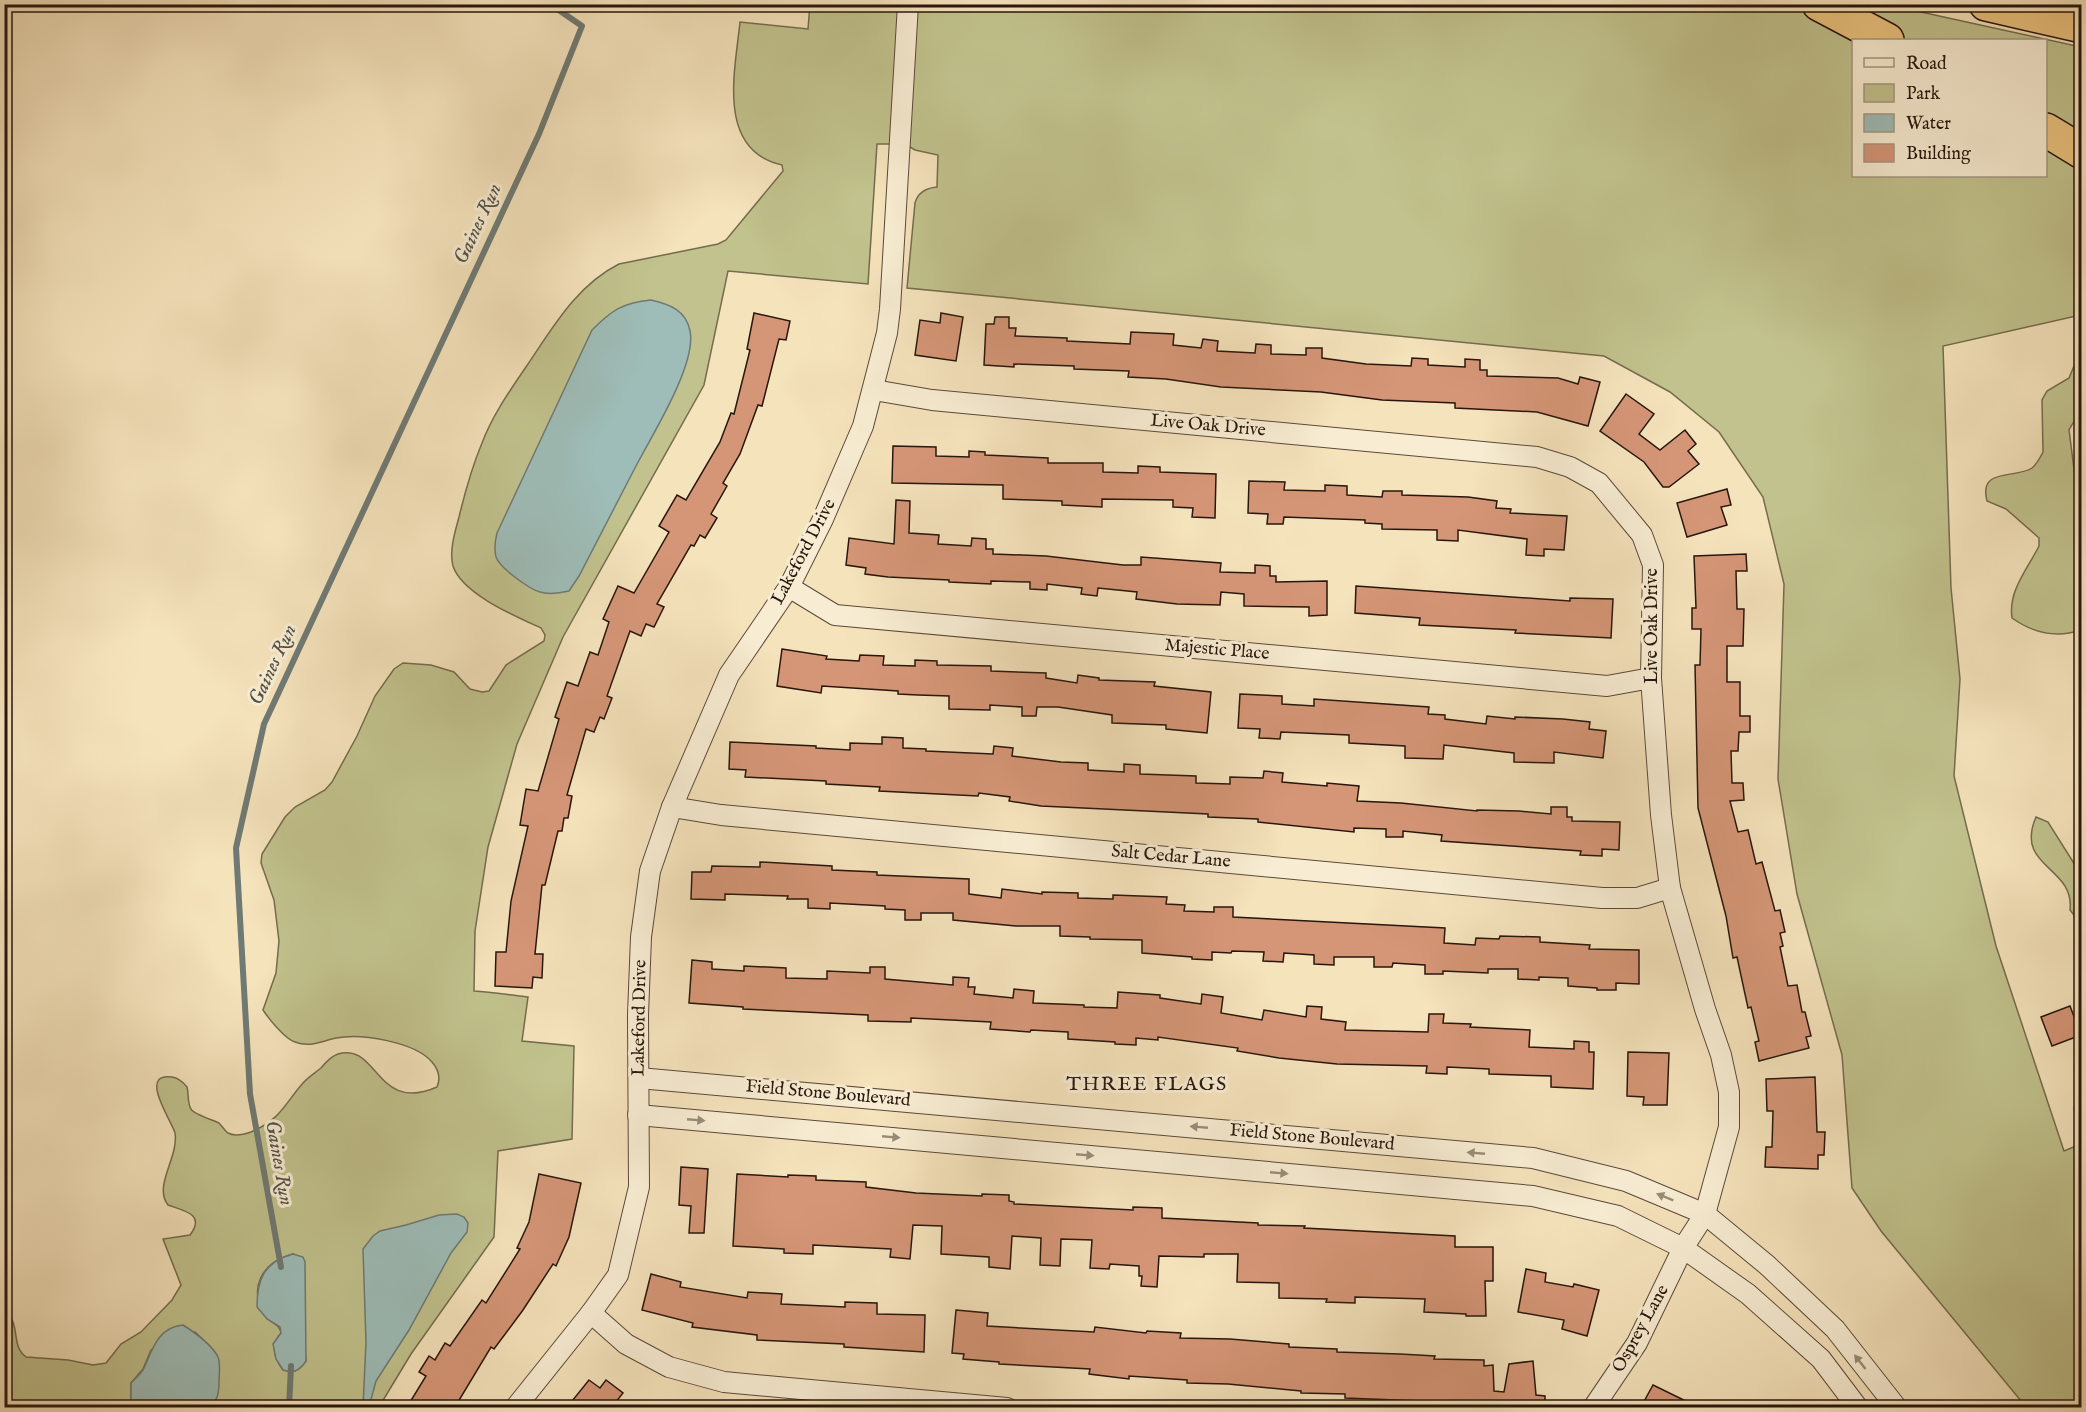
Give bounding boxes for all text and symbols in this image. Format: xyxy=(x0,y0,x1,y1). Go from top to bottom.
legend xyxy=(1852,39,2047,177)
text: Road xyxy=(1906,53,1947,76)
text: Park xyxy=(1906,83,1941,106)
text: Water xyxy=(1906,113,1951,136)
text: Building xyxy=(1906,143,1971,166)
water label: Gaines Run xyxy=(449,180,507,268)
street label: Live Oak Drive xyxy=(1149,409,1267,443)
street label: Lakeford Drive xyxy=(767,495,841,609)
street label: Live Oak Drive xyxy=(1641,568,1664,684)
water label: Gaines Run xyxy=(244,621,302,709)
street label: Majestic Place xyxy=(1164,634,1270,666)
street label: Salt Cedar Lane xyxy=(1110,840,1232,874)
street label: Lakeford Drive xyxy=(627,960,653,1076)
district label: THREE FLAGS xyxy=(1066,1072,1228,1097)
street label: Field Stone Boulevard xyxy=(745,1075,912,1113)
one-way arrow xyxy=(687,1115,706,1125)
water label: Gaines Run xyxy=(259,1118,299,1208)
street label: Field Stone Boulevard xyxy=(1229,1119,1396,1157)
one-way arrow xyxy=(1189,1122,1208,1132)
one-way arrow xyxy=(881,1132,900,1142)
one-way arrow xyxy=(1467,1148,1486,1158)
one-way arrow xyxy=(1075,1150,1094,1160)
one-way arrow xyxy=(1270,1168,1289,1177)
one-way arrow xyxy=(1656,1192,1674,1202)
street label: Osprey Lane xyxy=(1607,1281,1675,1377)
one-way arrow xyxy=(1855,1354,1867,1369)

